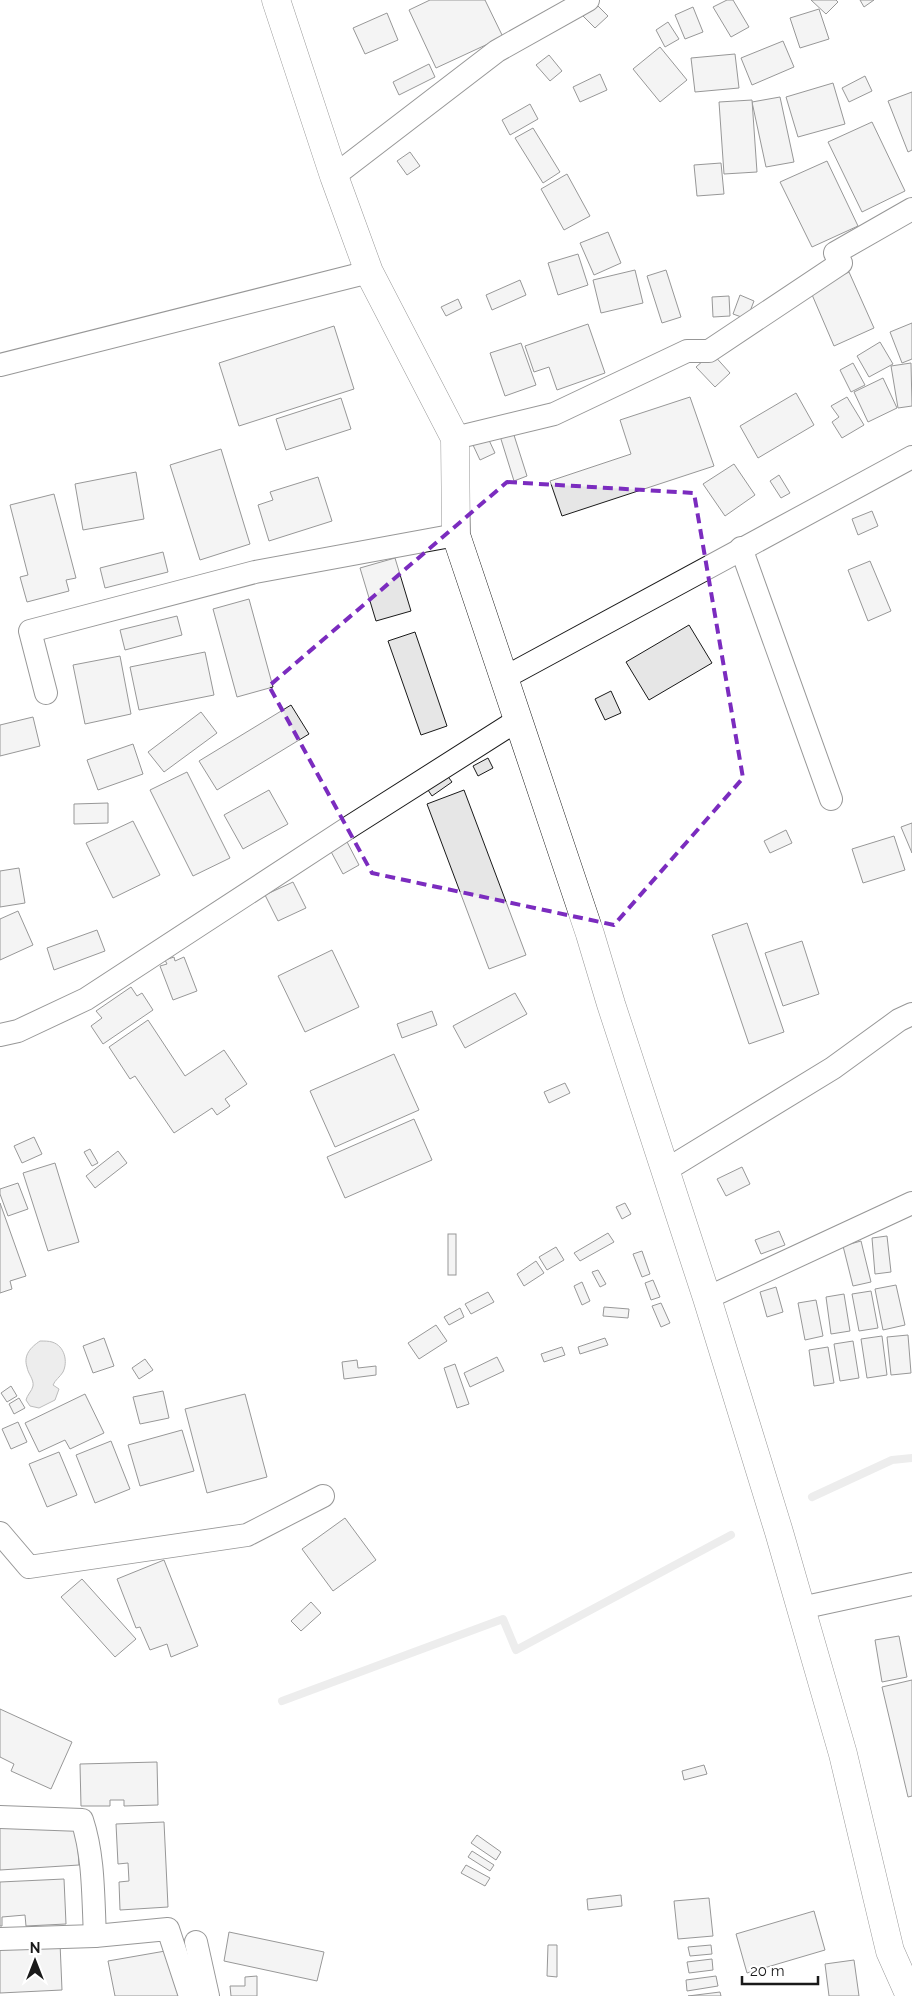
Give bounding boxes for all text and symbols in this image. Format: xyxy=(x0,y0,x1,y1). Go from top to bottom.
north arrow xyxy=(10,1936,60,1986)
text: N xyxy=(30,1940,40,1956)
scale bar xyxy=(742,1954,818,1986)
text: 20 m xyxy=(750,1962,785,1980)

